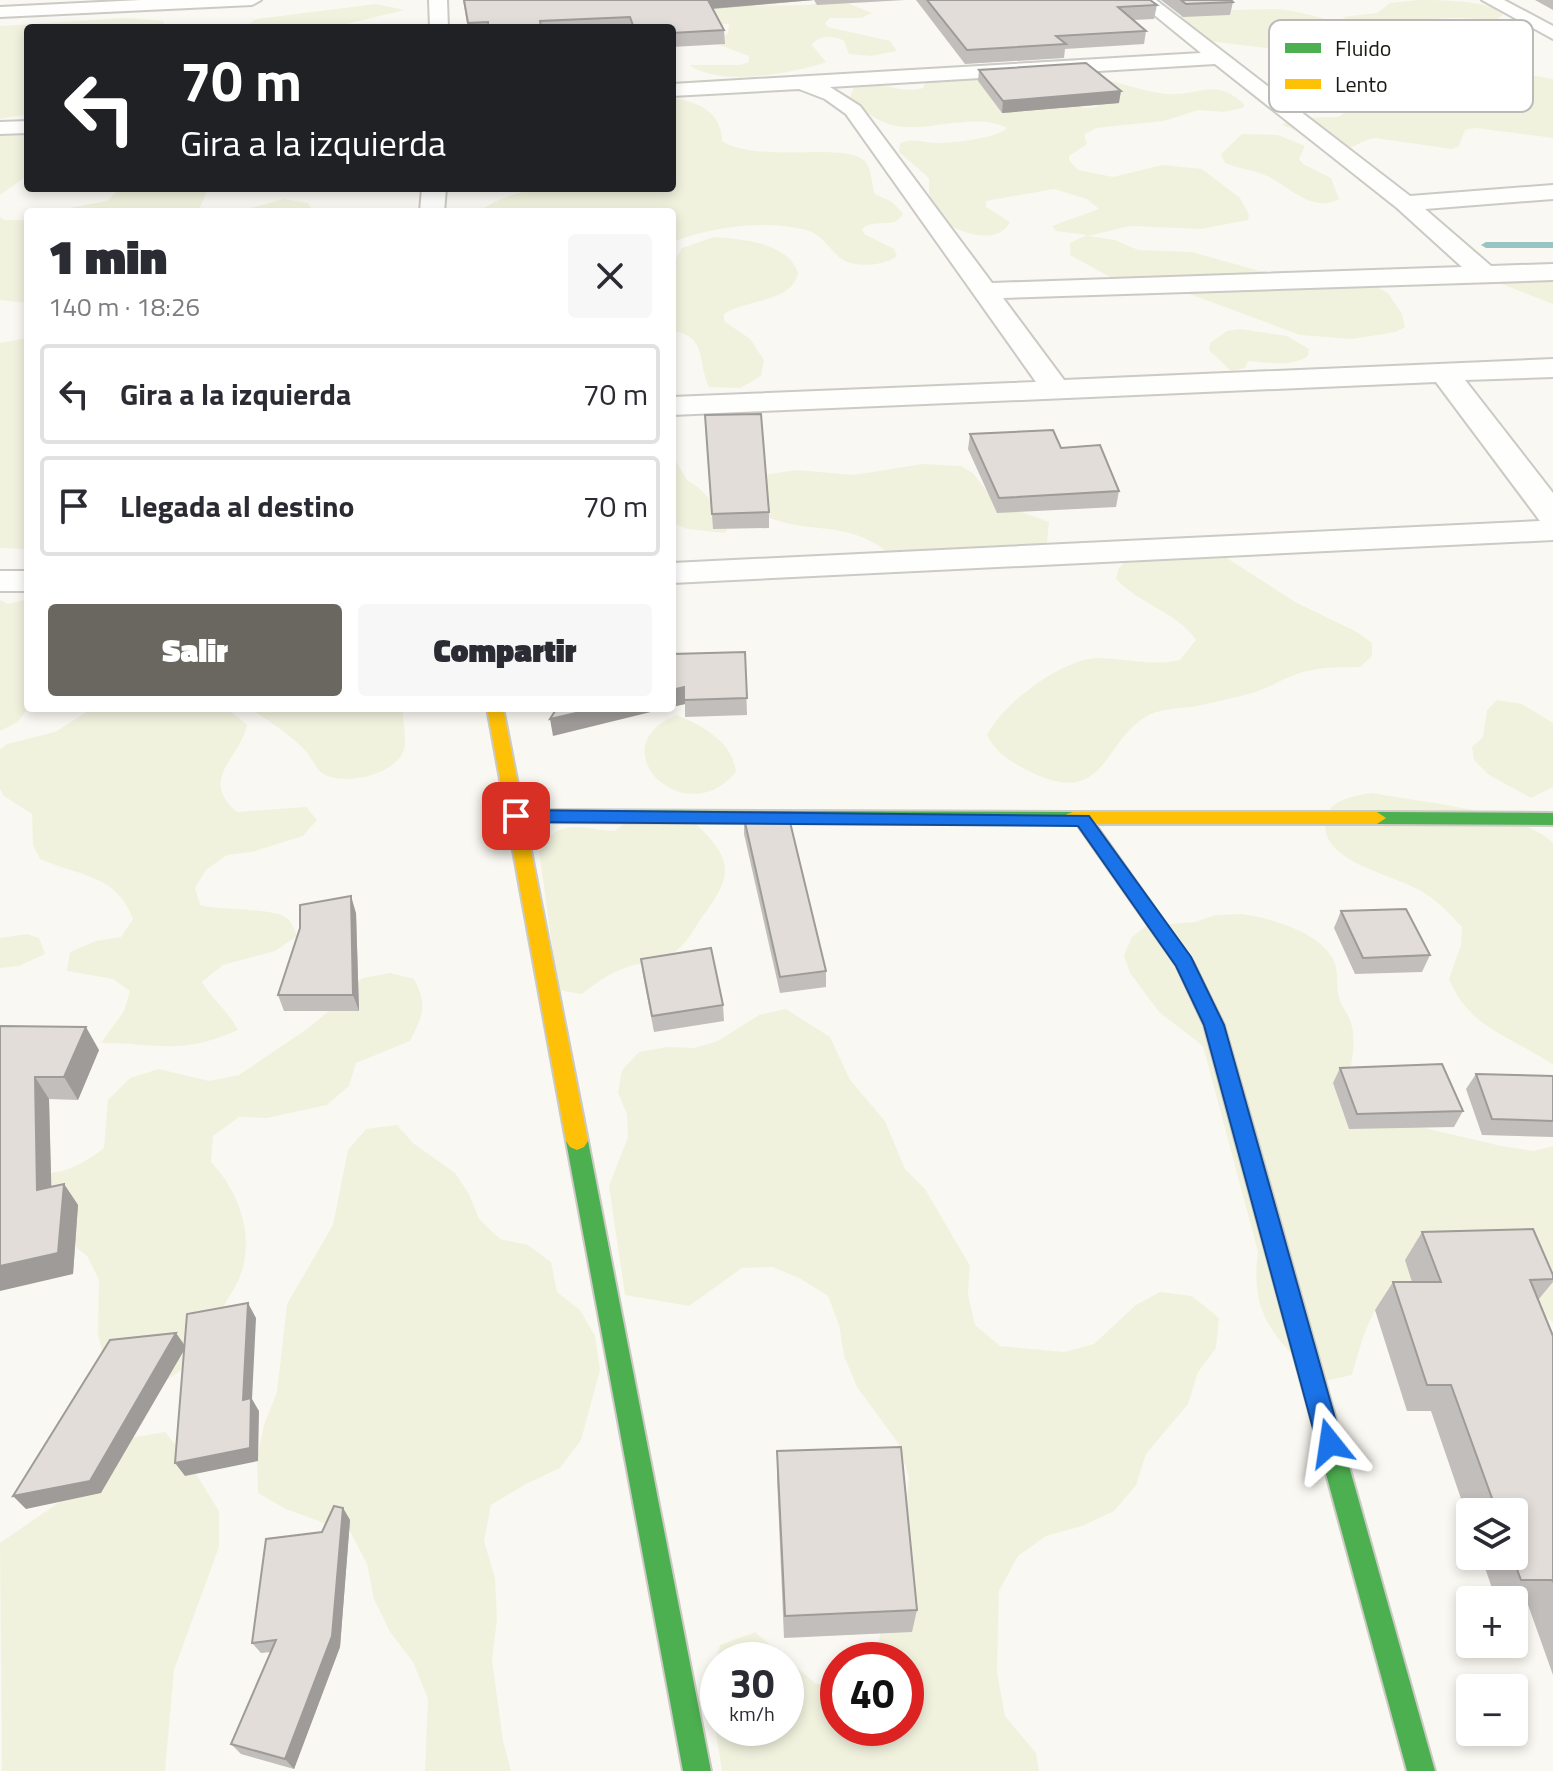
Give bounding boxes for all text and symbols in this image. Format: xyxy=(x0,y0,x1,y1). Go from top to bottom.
legend xyxy=(1269,20,1533,112)
text: Fluido xyxy=(1335,31,1391,65)
text: 70 m xyxy=(180,38,302,123)
icon: left xyxy=(48,56,152,160)
text: Lento xyxy=(1335,67,1388,101)
text: Gira a la izquierda xyxy=(180,115,446,170)
text: 1 min xyxy=(48,220,167,293)
button: close xyxy=(568,234,652,318)
text: 140 m · 18:26 xyxy=(48,287,200,326)
text: Gira a la izquierda xyxy=(120,371,351,417)
text: 70 m xyxy=(583,371,648,417)
icon: left xyxy=(52,372,96,416)
text: Llegada al destino xyxy=(120,483,354,529)
text: 70 m xyxy=(583,483,648,529)
icon: arrive xyxy=(52,484,96,528)
button: Salir xyxy=(48,604,342,696)
button: Compartir xyxy=(358,604,652,696)
pin xyxy=(482,782,550,850)
icon: arrive xyxy=(494,794,538,838)
position arrow xyxy=(1288,1401,1372,1485)
map controls xyxy=(1456,1498,1528,1746)
button: layers xyxy=(1456,1498,1528,1570)
button: + xyxy=(1456,1586,1528,1658)
speed limit sign: 40 xyxy=(820,1642,924,1746)
text: 30 xyxy=(730,1653,774,1714)
button: − xyxy=(1456,1674,1528,1746)
text: km/h xyxy=(729,1698,775,1729)

